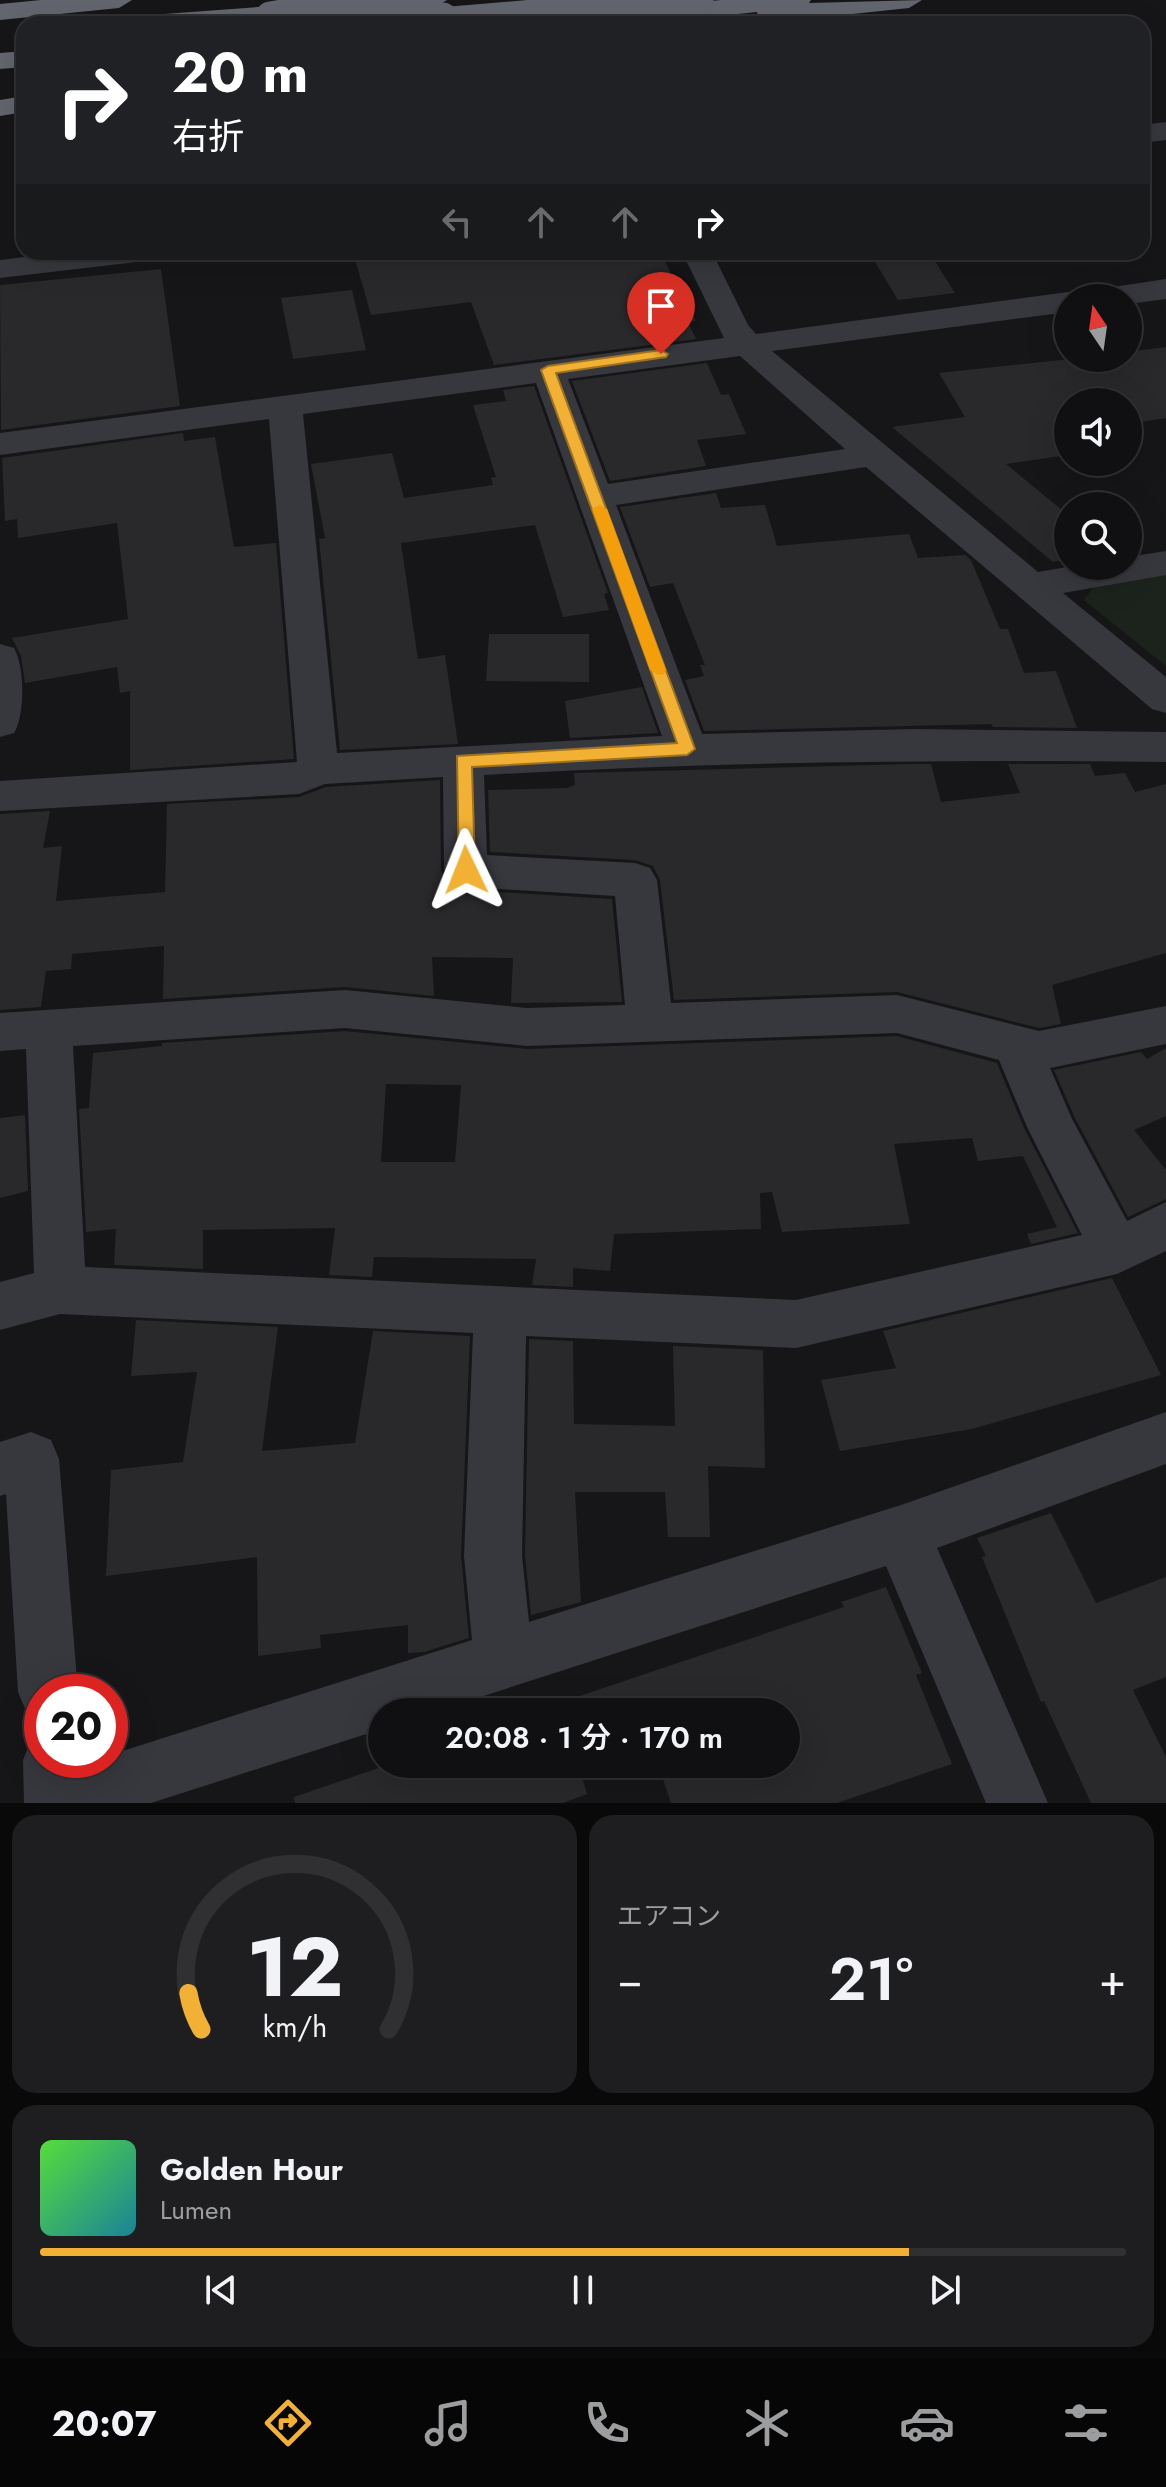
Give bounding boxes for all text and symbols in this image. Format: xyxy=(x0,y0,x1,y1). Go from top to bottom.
text: 20 m xyxy=(172,32,309,113)
icon: right xyxy=(40,48,144,152)
text: 右折 xyxy=(172,110,244,162)
icon: left xyxy=(435,200,479,244)
icon: ahead xyxy=(519,200,563,244)
icon: ahead xyxy=(603,200,647,244)
icon: right xyxy=(687,200,731,244)
pin xyxy=(627,272,695,354)
icon: arrive xyxy=(639,284,683,328)
north arrow xyxy=(1054,284,1142,372)
map controls xyxy=(1054,284,1142,580)
button: sound xyxy=(1054,388,1142,476)
button: search xyxy=(1054,492,1142,580)
position arrow xyxy=(424,828,508,912)
speed limit sign: 20 xyxy=(24,1674,128,1778)
text: 20:08 · 1 分 · 170 m xyxy=(445,1716,723,1759)
text: エアコン xyxy=(617,1897,721,1935)
text: 12 xyxy=(246,1907,343,2027)
text: 21° xyxy=(829,1936,913,2023)
text: − xyxy=(617,1948,643,2012)
text: + xyxy=(1099,1948,1126,2012)
text: km/h xyxy=(262,2006,327,2048)
text: Golden Hour xyxy=(160,2148,343,2191)
text: Lumen xyxy=(160,2191,232,2229)
icon: previous xyxy=(199,2268,243,2312)
icon: pause xyxy=(561,2268,605,2312)
icon: next xyxy=(923,2268,967,2312)
icon: directions xyxy=(260,2395,316,2451)
icon: music xyxy=(420,2395,476,2451)
icon: phone xyxy=(579,2395,635,2451)
icon: climate xyxy=(739,2395,795,2451)
icon: car xyxy=(899,2395,955,2451)
icon: filters xyxy=(1058,2395,1114,2451)
text: 20:07 xyxy=(52,2397,156,2449)

